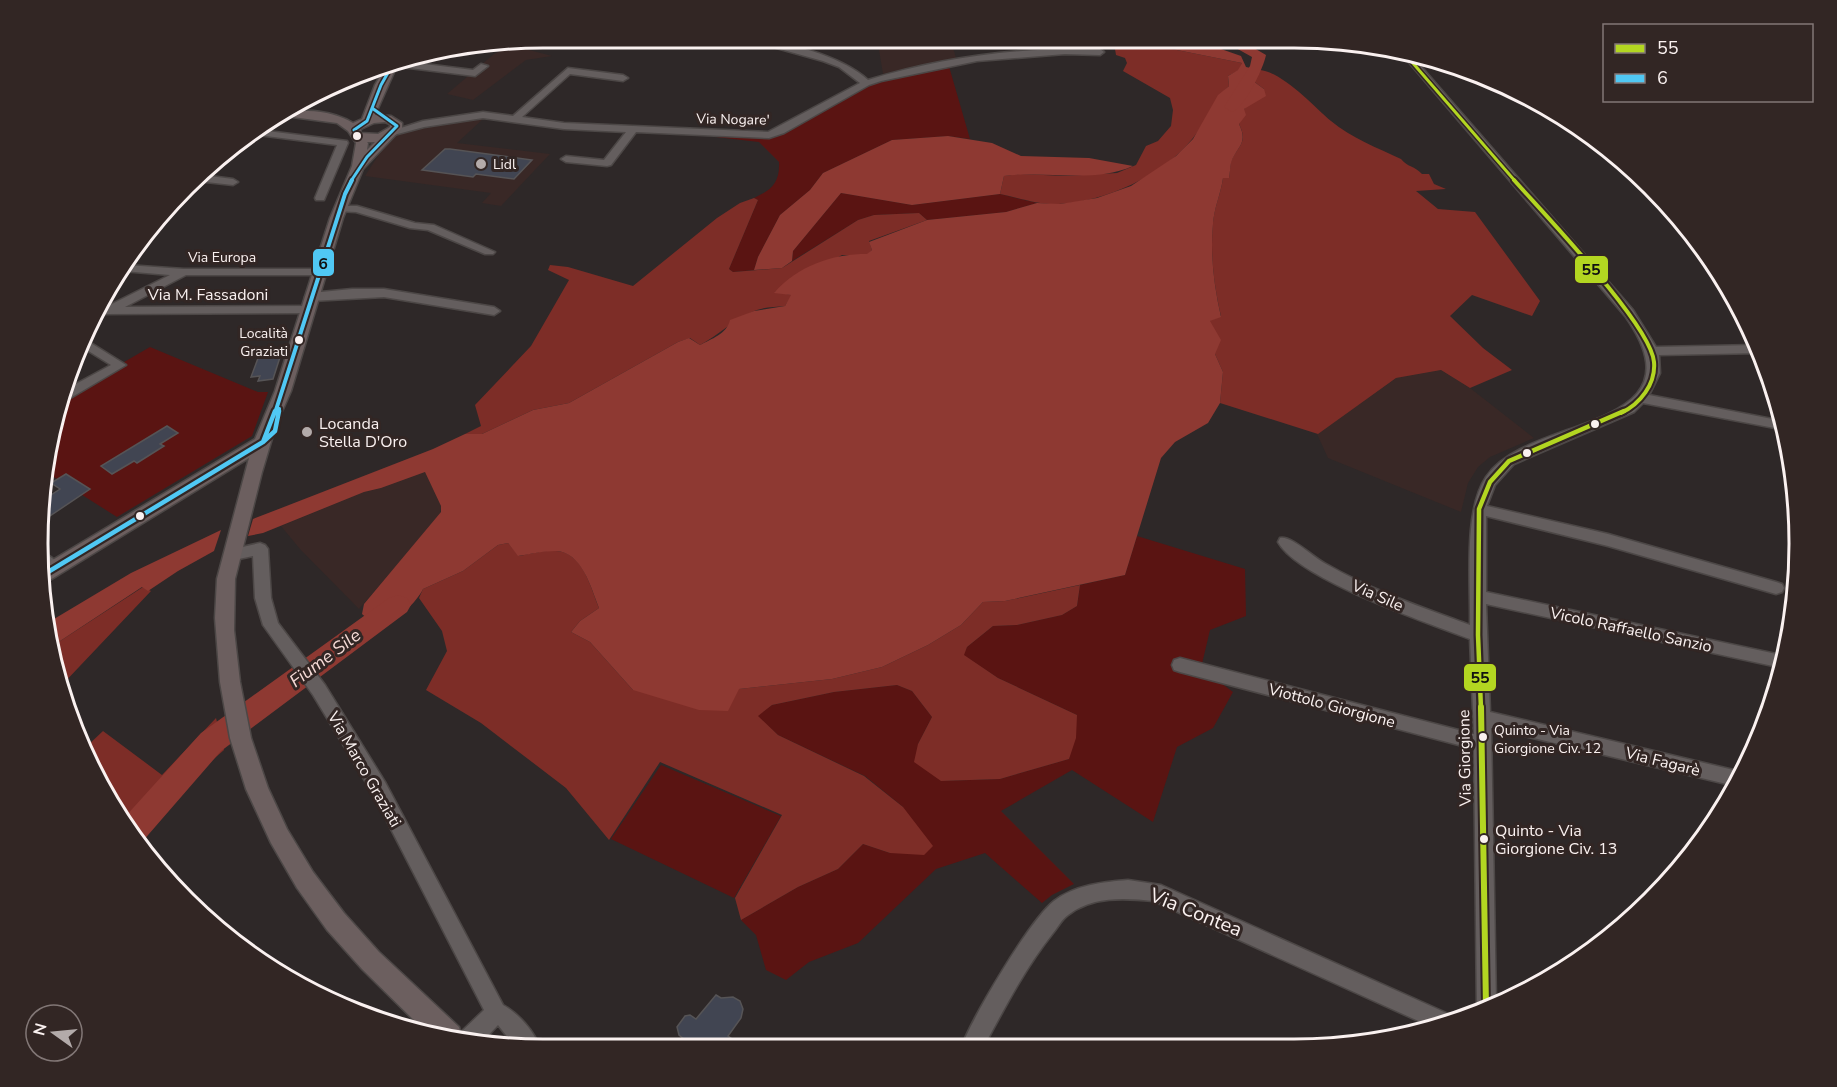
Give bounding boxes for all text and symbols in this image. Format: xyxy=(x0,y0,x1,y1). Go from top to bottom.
legend xyxy=(1603,24,1813,102)
text: 55 xyxy=(1657,36,1679,60)
text: 6 xyxy=(1657,66,1668,90)
street label: Via Nogare' xyxy=(695,109,770,130)
unlabelled marker xyxy=(351,130,363,142)
place label: Lidl xyxy=(493,155,517,174)
marker: Lidl xyxy=(474,157,488,171)
street label: Via Europa xyxy=(187,248,256,267)
line badge: 6 xyxy=(312,248,335,277)
text: 6 xyxy=(318,253,328,275)
line badge: 55 xyxy=(1574,255,1609,284)
text: 55 xyxy=(1581,259,1601,281)
street label: Via M. Fassadoni xyxy=(147,284,268,306)
place label: Località Graziati xyxy=(239,324,288,361)
marker: Località Graziati xyxy=(293,334,305,346)
place label: Locanda Stella D'Oro xyxy=(319,413,407,453)
unlabelled marker xyxy=(1589,418,1601,430)
marker: Locanda Stella D'Oro xyxy=(300,425,314,439)
unlabelled marker xyxy=(1521,447,1533,459)
unlabelled marker xyxy=(134,510,146,522)
street label: Via Sile xyxy=(1348,574,1407,617)
street label: Vicolo Raffaello Sanzio xyxy=(1547,602,1714,658)
water label: Fiume Sile xyxy=(284,623,366,693)
line badge: 55 xyxy=(1463,663,1497,692)
text: 55 xyxy=(1470,667,1490,689)
street label: Viottolo Giorgione xyxy=(1265,678,1398,733)
street label: Via Marco Graziati xyxy=(322,707,406,831)
street label: Via Giorgione xyxy=(1453,709,1477,808)
place label: Quinto - Via Giorgione Civ. 12 xyxy=(1494,721,1601,758)
marker: Quinto - Via Giorgione Civ. 12 xyxy=(1477,731,1489,743)
street label: Via Fagarè xyxy=(1622,742,1702,782)
place label: Quinto - Via Giorgione Civ. 13 xyxy=(1495,820,1617,860)
marker: Quinto - Via Giorgione Civ. 13 xyxy=(1478,833,1490,845)
street label: Via Contea xyxy=(1145,881,1246,943)
north arrow xyxy=(24,1003,84,1063)
text: N xyxy=(28,1021,53,1038)

